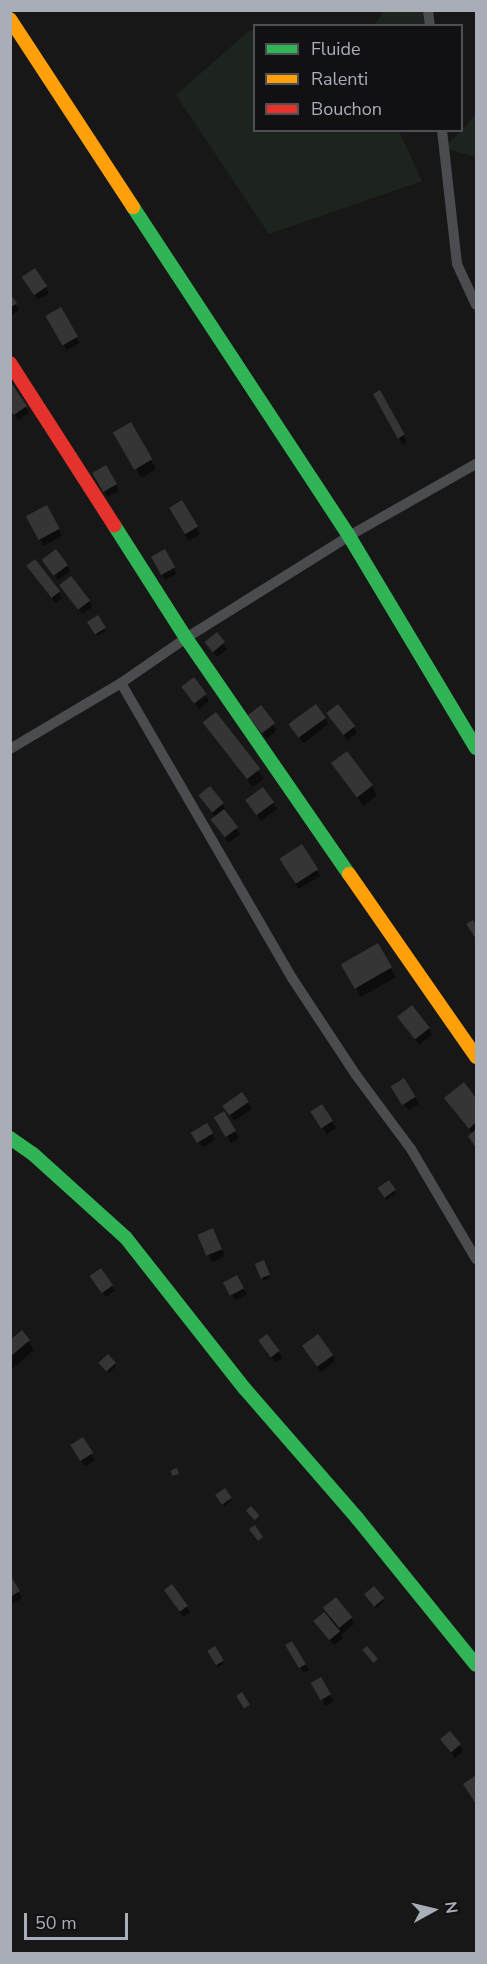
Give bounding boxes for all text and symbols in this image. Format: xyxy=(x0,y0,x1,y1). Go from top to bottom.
legend xyxy=(253,24,463,132)
text: Fluide xyxy=(311,37,361,61)
text: Ralenti xyxy=(311,67,368,91)
text: Bouchon xyxy=(311,97,382,121)
north arrow xyxy=(403,1880,463,1940)
text: N xyxy=(439,1900,463,1915)
scale bar xyxy=(27,1901,130,1939)
text: 50 m xyxy=(35,1911,77,1935)

